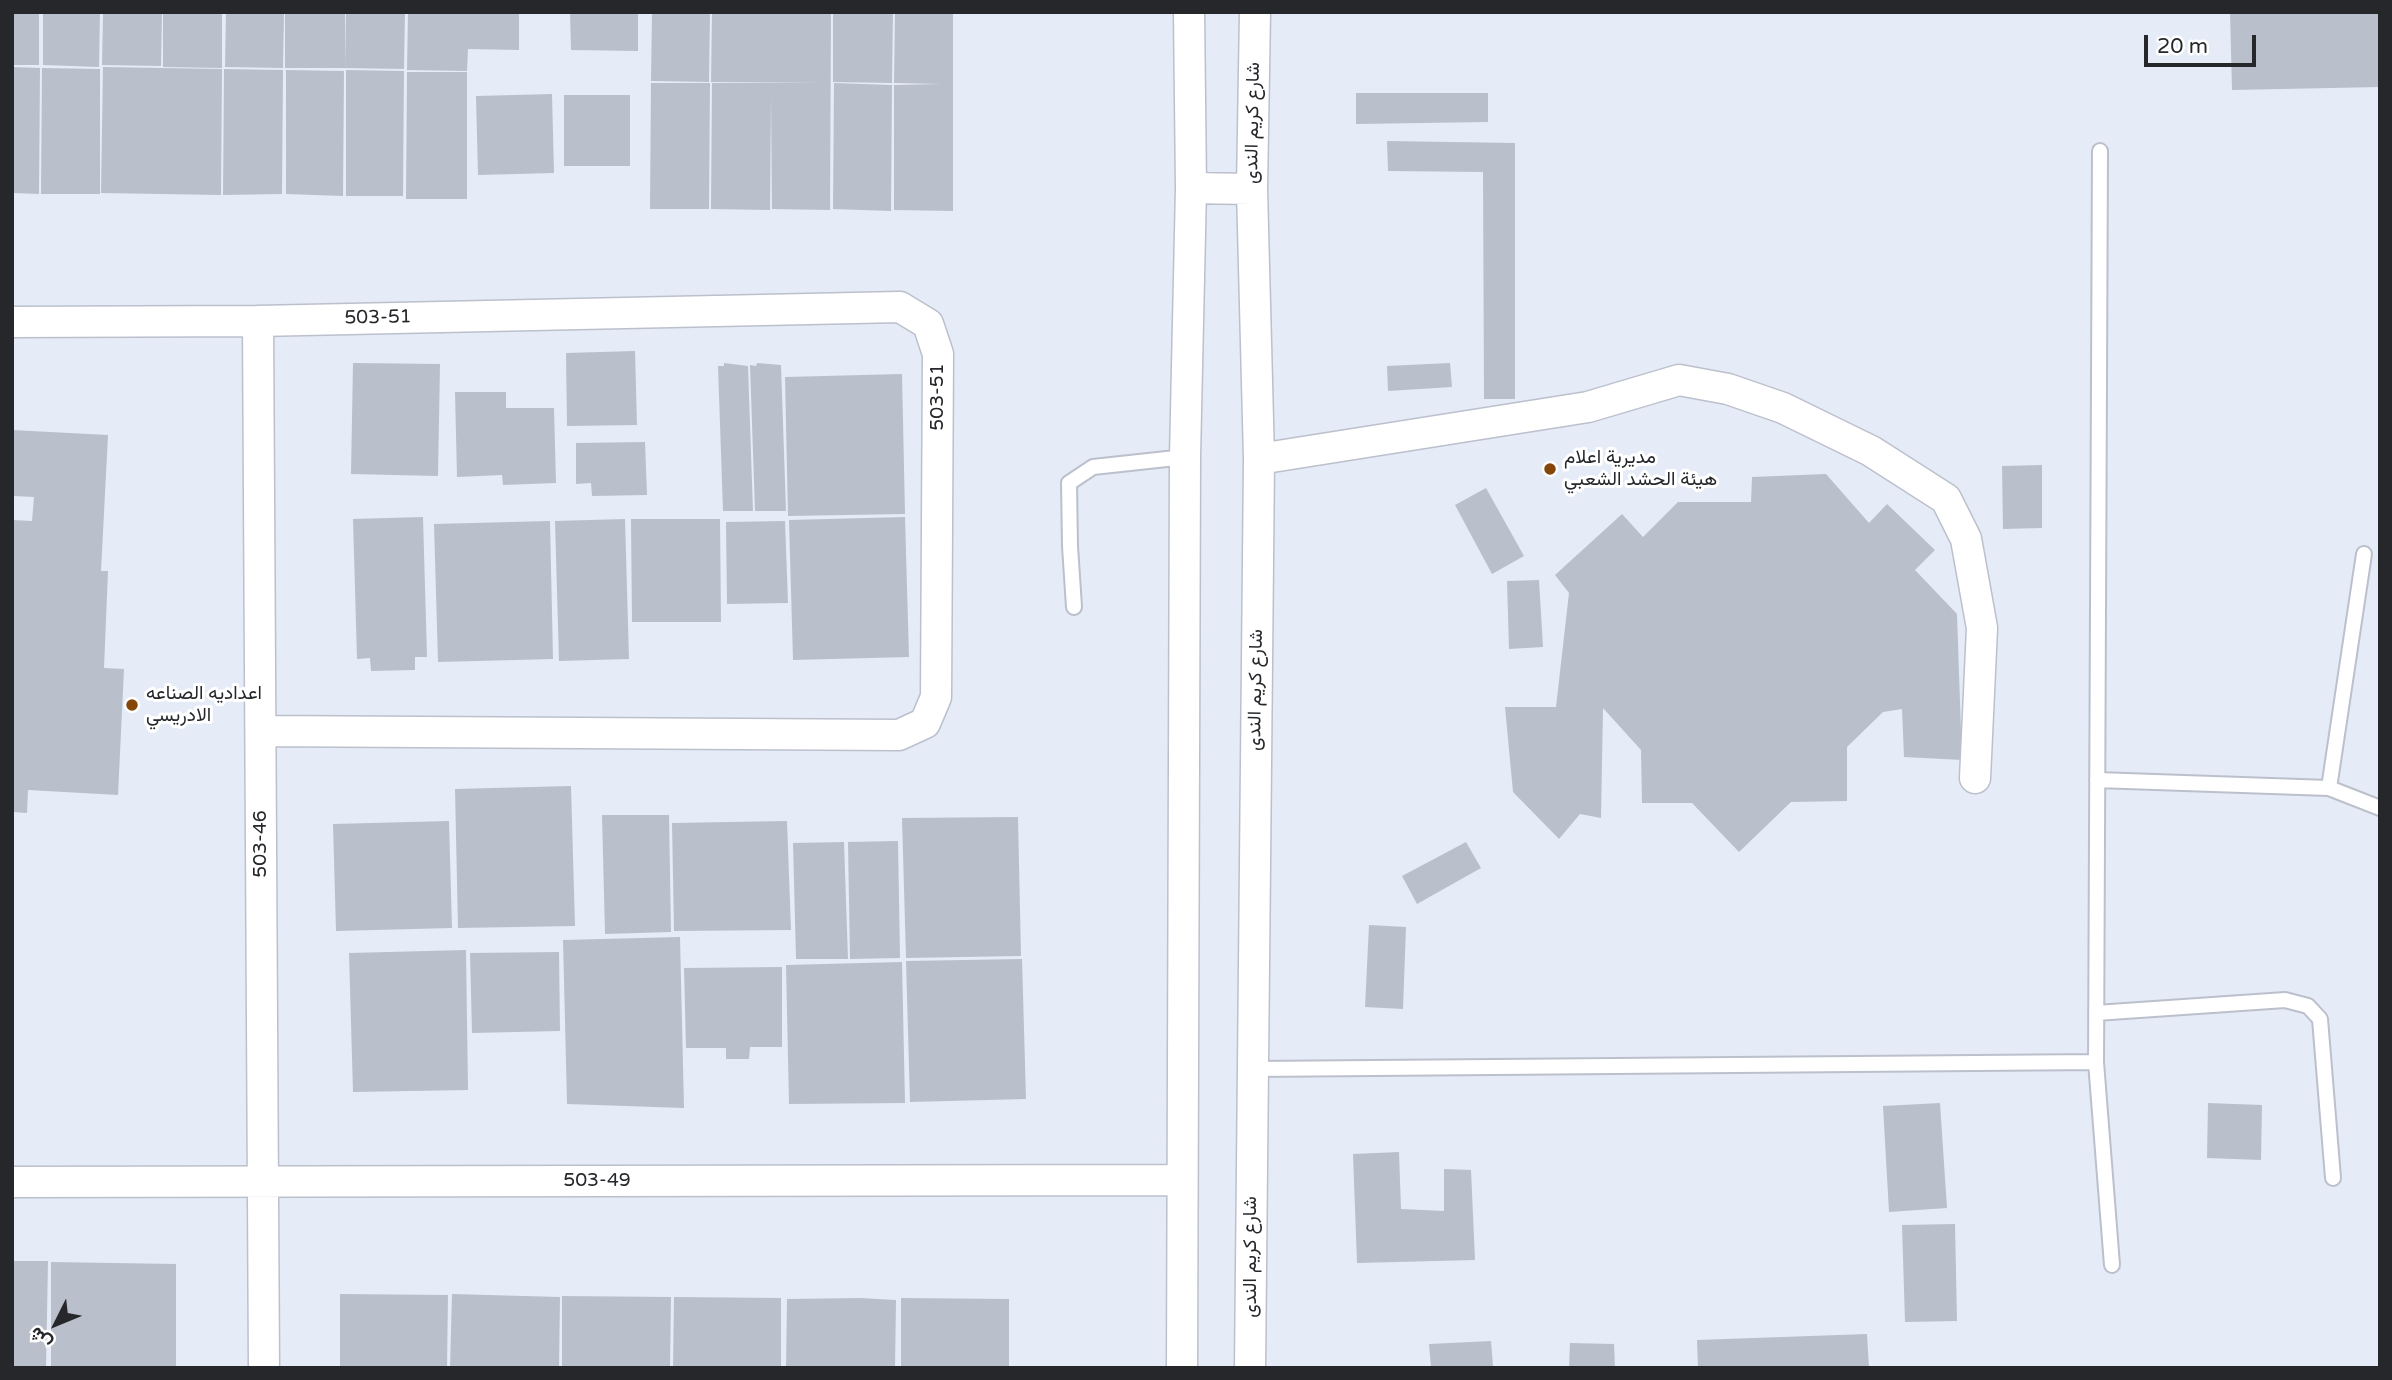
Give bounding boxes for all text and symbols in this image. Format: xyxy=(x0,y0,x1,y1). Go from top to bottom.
scale bar xyxy=(2147,21,2259,65)
text: 20 m xyxy=(2157,34,2208,59)
street label: شارع كريم الندى xyxy=(1241,62,1265,184)
street label: 503-51 xyxy=(344,306,412,330)
street label: 503-51 xyxy=(927,363,949,431)
place label: مديرية اعلام هيئة الحشد الشعبي xyxy=(1564,447,1717,491)
marker: مديرية اعلام هيئة الحشد الشعبي xyxy=(1542,461,1558,477)
street label: شارع كريم الندى xyxy=(1244,629,1268,751)
place label: اعداديه الصناعه الادريسي xyxy=(146,683,262,727)
marker: اعداديه الصناعه الادريسي xyxy=(124,697,140,713)
street label: 503-46 xyxy=(250,810,272,878)
street label: 503-49 xyxy=(563,1170,631,1192)
street label: شارع كريم الندى xyxy=(1240,1196,1262,1318)
north arrow xyxy=(21,1289,91,1359)
text: ش xyxy=(25,1322,56,1354)

